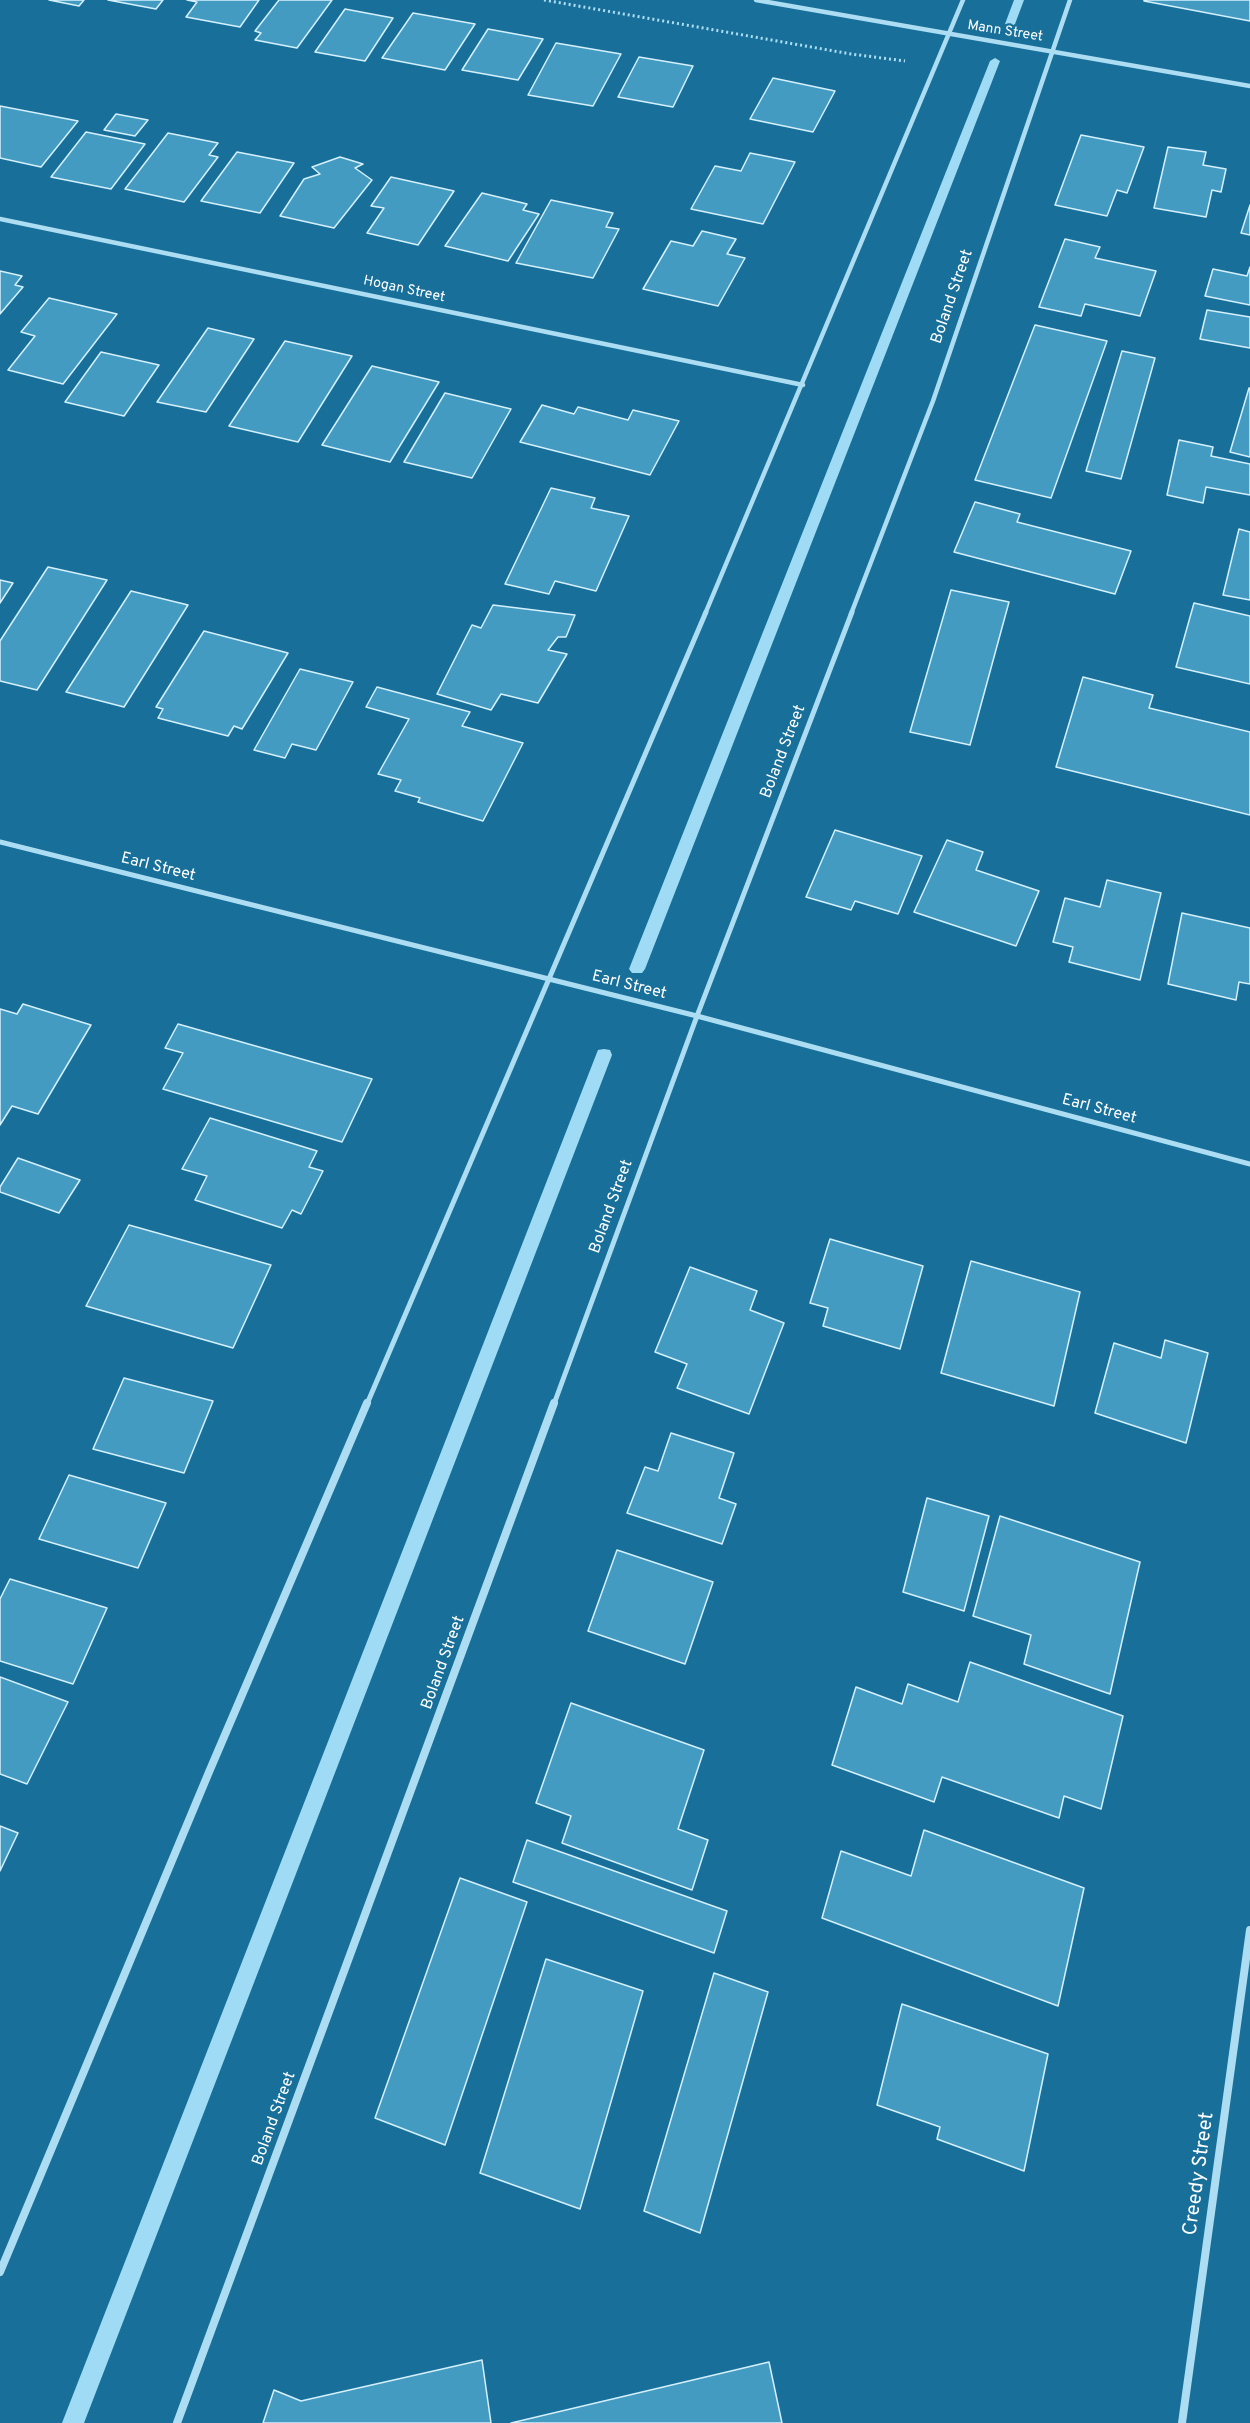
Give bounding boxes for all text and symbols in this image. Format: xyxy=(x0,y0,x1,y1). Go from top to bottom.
street label: Mann Street xyxy=(966,18,1044,46)
street label: Boland Street xyxy=(928,247,978,347)
street label: Hogan Street xyxy=(362,273,446,307)
street label: Boland Street xyxy=(757,703,811,801)
street label: Earl Street xyxy=(119,849,197,887)
street label: Earl Street xyxy=(590,967,668,1005)
street label: Earl Street xyxy=(1060,1091,1138,1129)
street label: Boland Street xyxy=(586,1157,638,1257)
street label: Boland Street xyxy=(418,1613,470,1713)
street label: Boland Street xyxy=(249,2069,301,2169)
street label: Creedy Street xyxy=(1179,2111,1221,2237)

